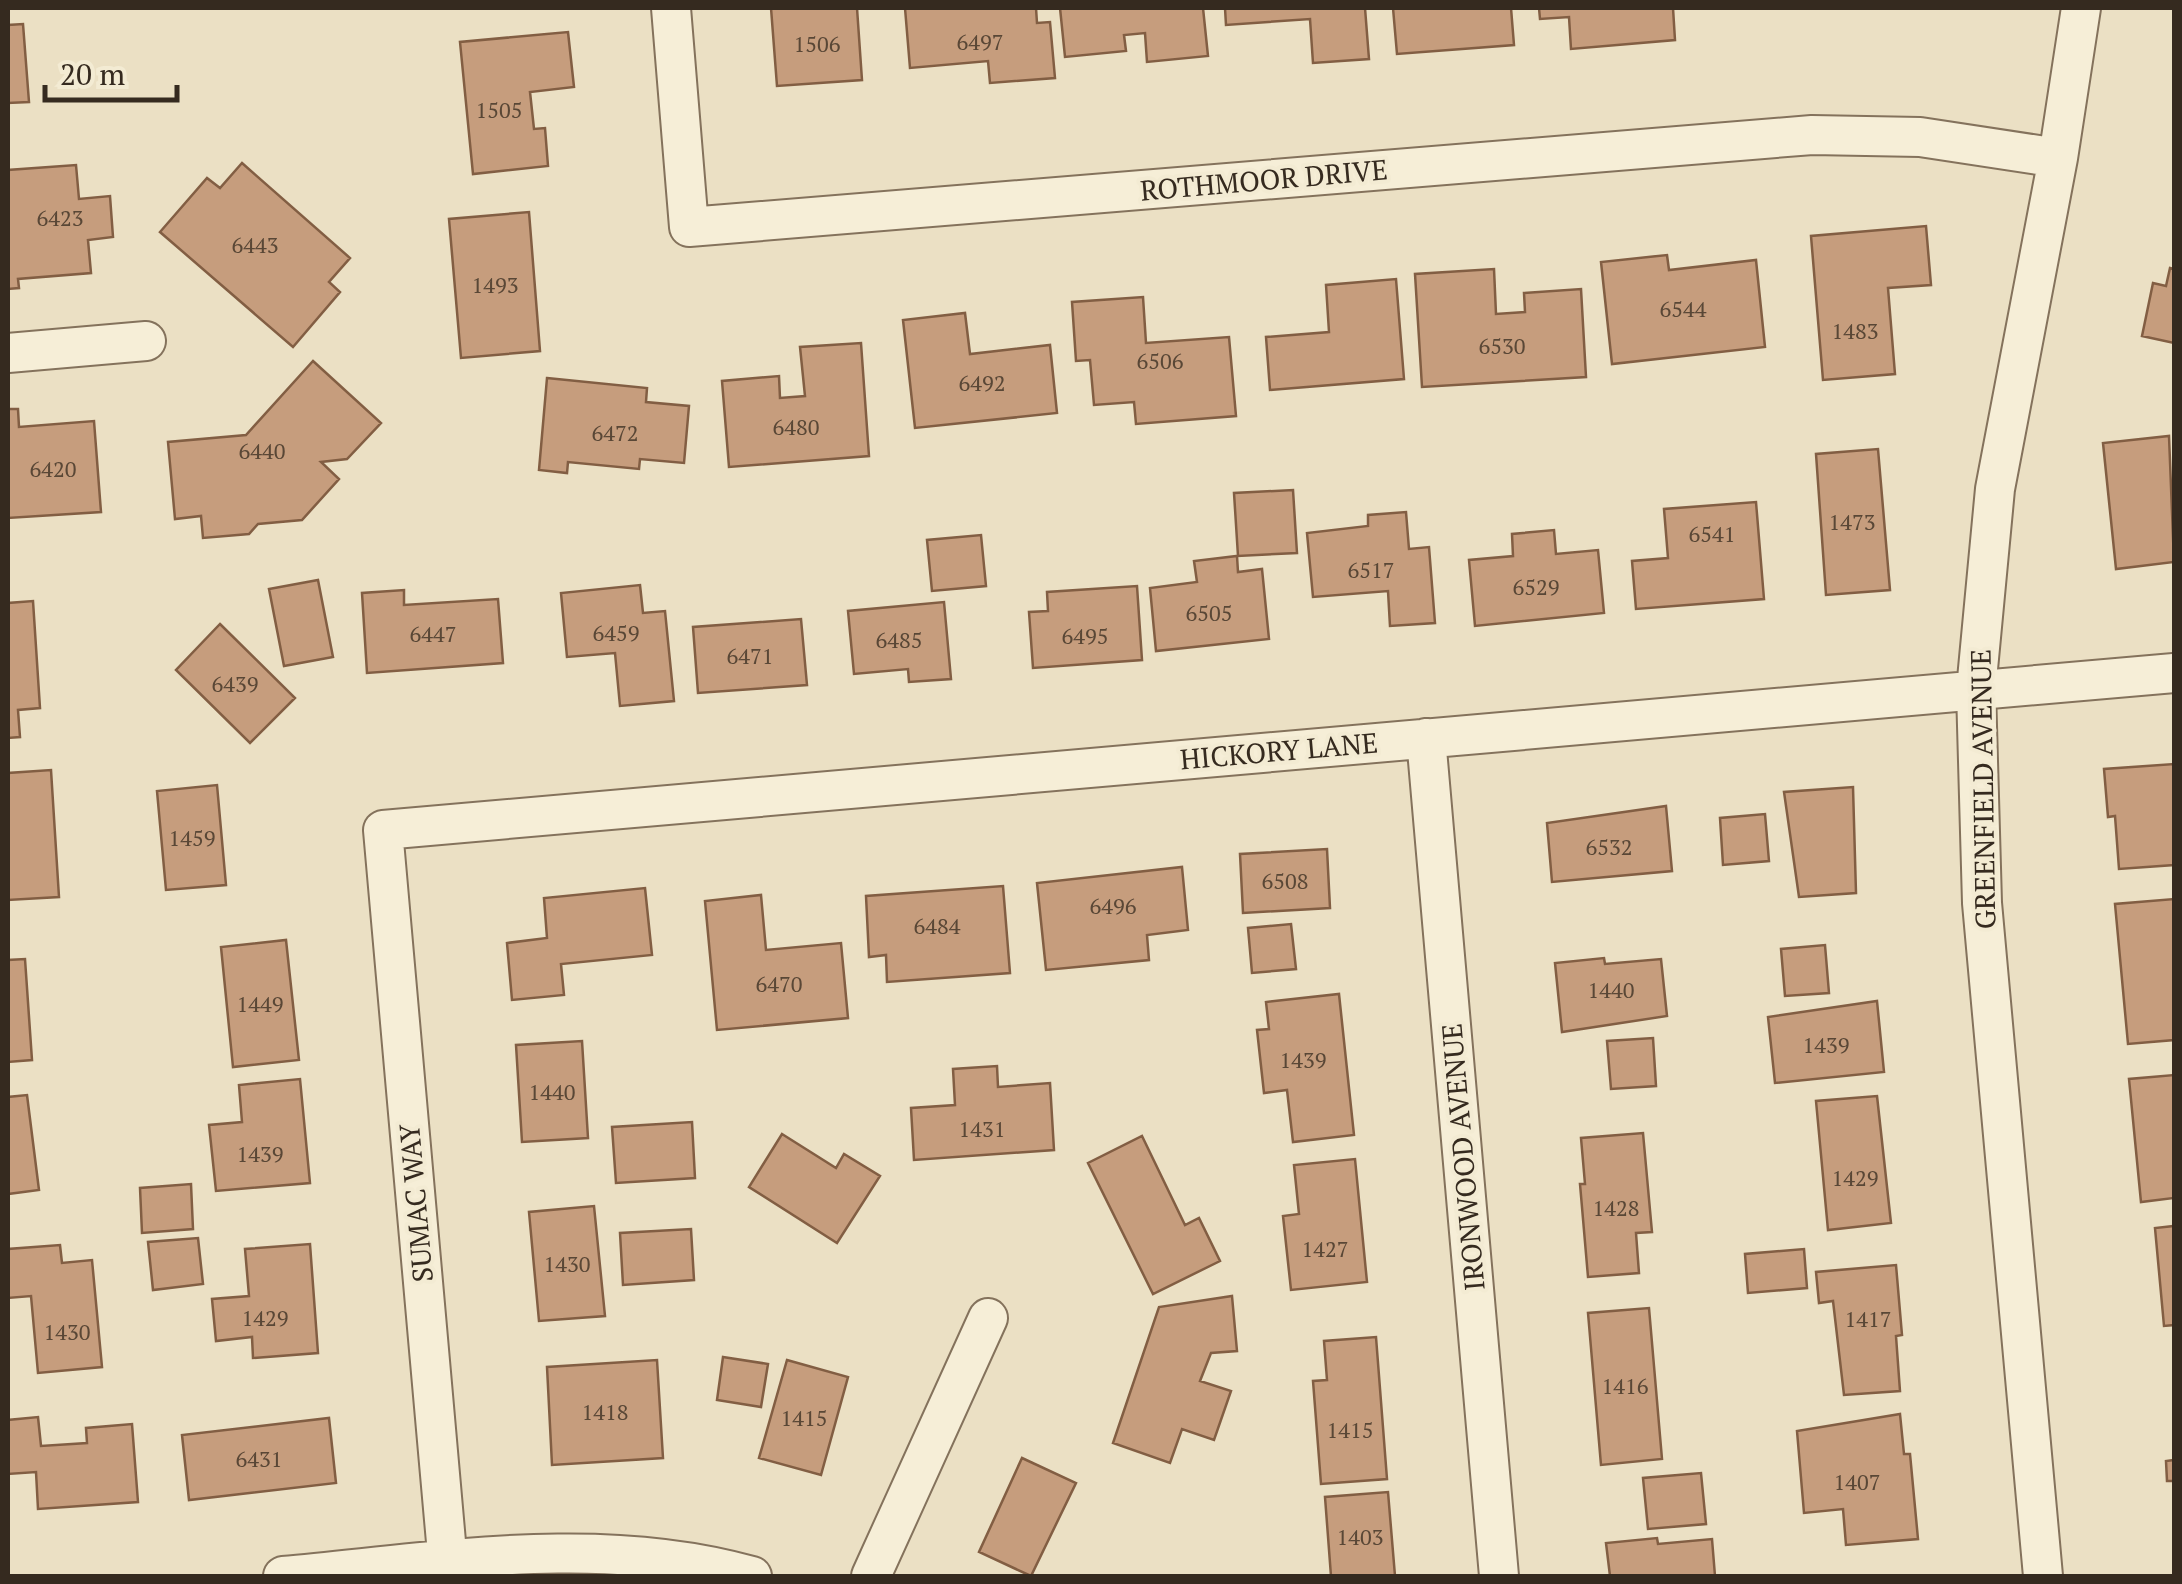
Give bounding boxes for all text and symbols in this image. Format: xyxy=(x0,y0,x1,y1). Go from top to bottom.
house number: 6497 xyxy=(957,27,1003,56)
house number: 1506 xyxy=(794,29,841,58)
scale bar xyxy=(45,40,178,102)
text: 20 m xyxy=(60,54,125,94)
house number: 1505 xyxy=(476,95,522,124)
street label: ROTHMOOR DRIVE xyxy=(1139,150,1389,209)
house number: 6423 xyxy=(37,203,83,232)
house number: 6443 xyxy=(232,230,278,259)
house number: 1493 xyxy=(472,270,518,299)
house number: 6544 xyxy=(1660,294,1707,323)
house number: 1483 xyxy=(1832,316,1878,345)
house number: 6530 xyxy=(1479,331,1525,360)
house number: 6506 xyxy=(1137,346,1184,375)
house number: 6492 xyxy=(959,368,1005,397)
house number: 6480 xyxy=(773,412,819,441)
house number: 6472 xyxy=(592,418,638,447)
house number: 6440 xyxy=(239,436,285,465)
house number: 6420 xyxy=(30,454,76,483)
house number: 1473 xyxy=(1829,507,1875,536)
house number: 6541 xyxy=(1689,519,1735,548)
house number: 6517 xyxy=(1348,555,1394,584)
house number: 6529 xyxy=(1513,572,1559,601)
house number: 6505 xyxy=(1186,598,1232,627)
house number: 6459 xyxy=(593,618,639,647)
house number: 6447 xyxy=(410,619,456,648)
house number: 6495 xyxy=(1062,621,1108,650)
house number: 6485 xyxy=(876,625,922,654)
house number: 6471 xyxy=(727,641,773,670)
street label: GREENFIELD AVENUE xyxy=(1962,649,2003,929)
house number: 6439 xyxy=(212,669,258,698)
street label: HICKORY LANE xyxy=(1179,723,1379,778)
house number: 1459 xyxy=(169,823,215,852)
house number: 6532 xyxy=(1586,832,1632,861)
house number: 6508 xyxy=(1262,866,1308,895)
house number: 6496 xyxy=(1090,891,1137,920)
house number: 6484 xyxy=(914,911,961,940)
house number: 6470 xyxy=(756,969,802,998)
house number: 1440 xyxy=(1588,975,1634,1004)
house number: 1449 xyxy=(237,989,283,1018)
street label: IRONWOOD AVENUE xyxy=(1432,1022,1493,1292)
house number: 1439 xyxy=(1803,1030,1849,1059)
house number: 1439 xyxy=(1280,1045,1326,1074)
house number: 1440 xyxy=(529,1077,575,1106)
house number: 1431 xyxy=(959,1114,1005,1143)
street label: SUMAC WAY xyxy=(390,1121,441,1284)
house number: 1439 xyxy=(237,1139,283,1168)
house number: 1429 xyxy=(1832,1163,1878,1192)
house number: 1428 xyxy=(1593,1193,1639,1222)
house number: 1427 xyxy=(1302,1234,1348,1263)
house number: 1430 xyxy=(544,1249,590,1278)
house number: 1429 xyxy=(242,1303,288,1332)
house number: 1417 xyxy=(1845,1304,1891,1333)
house number: 1430 xyxy=(44,1317,90,1346)
house number: 1416 xyxy=(1602,1371,1649,1400)
house number: 1418 xyxy=(582,1397,628,1426)
house number: 1415 xyxy=(781,1403,827,1432)
house number: 1415 xyxy=(1327,1415,1373,1444)
house number: 6431 xyxy=(236,1444,282,1473)
house number: 1407 xyxy=(1834,1467,1880,1496)
house number: 1403 xyxy=(1337,1522,1383,1551)

